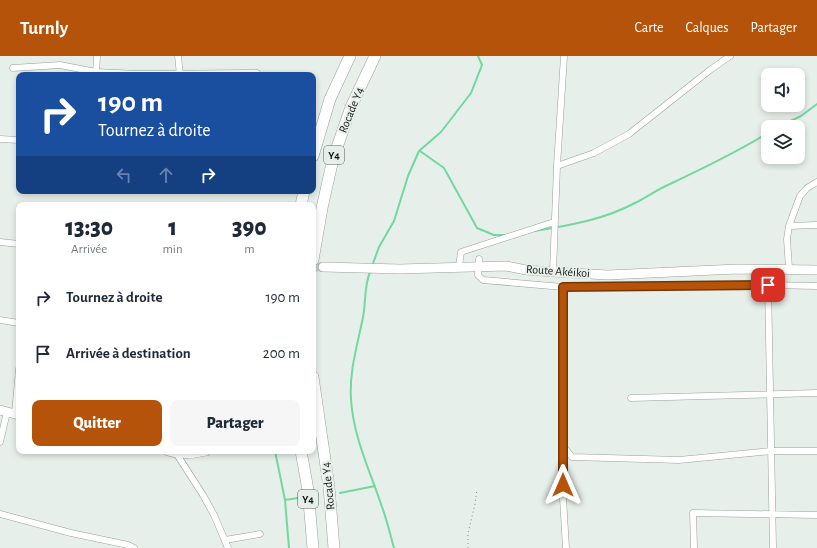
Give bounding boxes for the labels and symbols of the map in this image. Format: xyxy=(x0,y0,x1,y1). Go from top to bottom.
street label: Rocade Y4 xyxy=(336,85,366,135)
road number: Y4 xyxy=(324,146,344,164)
street label: Route Akéikoi xyxy=(526,263,590,279)
pin xyxy=(751,268,785,302)
street label: Rocade Y4 xyxy=(320,461,336,510)
position arrow xyxy=(542,464,584,506)
road number: Y4 xyxy=(298,490,318,508)

